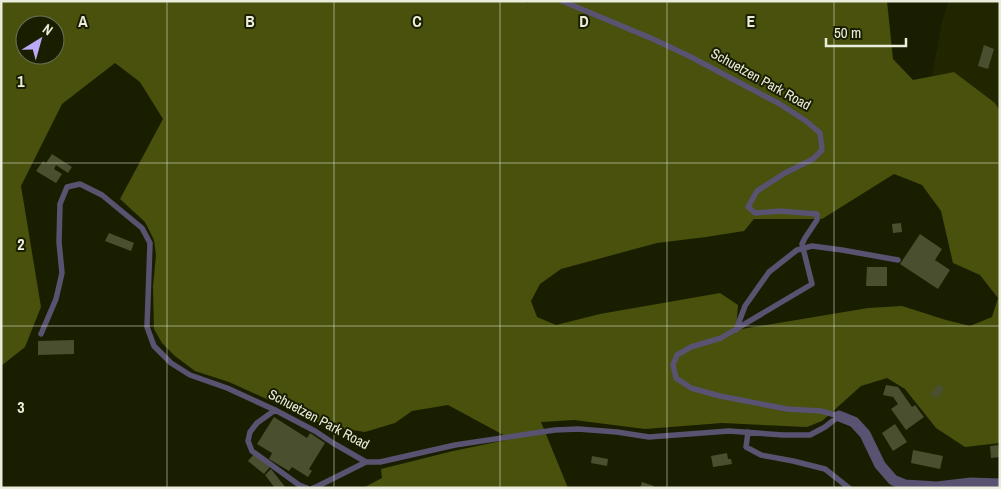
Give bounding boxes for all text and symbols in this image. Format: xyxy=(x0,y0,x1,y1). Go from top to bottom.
text: A xyxy=(78,10,88,32)
text: B xyxy=(245,10,255,32)
text: C xyxy=(412,10,422,32)
text: D xyxy=(579,10,589,32)
text: E xyxy=(747,10,756,32)
north arrow xyxy=(15,15,65,65)
scale bar xyxy=(826,15,906,47)
text: N xyxy=(39,20,57,39)
text: 50 m xyxy=(834,22,861,43)
street label: Schuetzen Park Road xyxy=(708,44,814,114)
text: 1 xyxy=(17,70,25,92)
text: 2 xyxy=(17,233,25,255)
street label: Schuetzen Park Road xyxy=(265,385,373,453)
text: 3 xyxy=(17,396,25,418)

